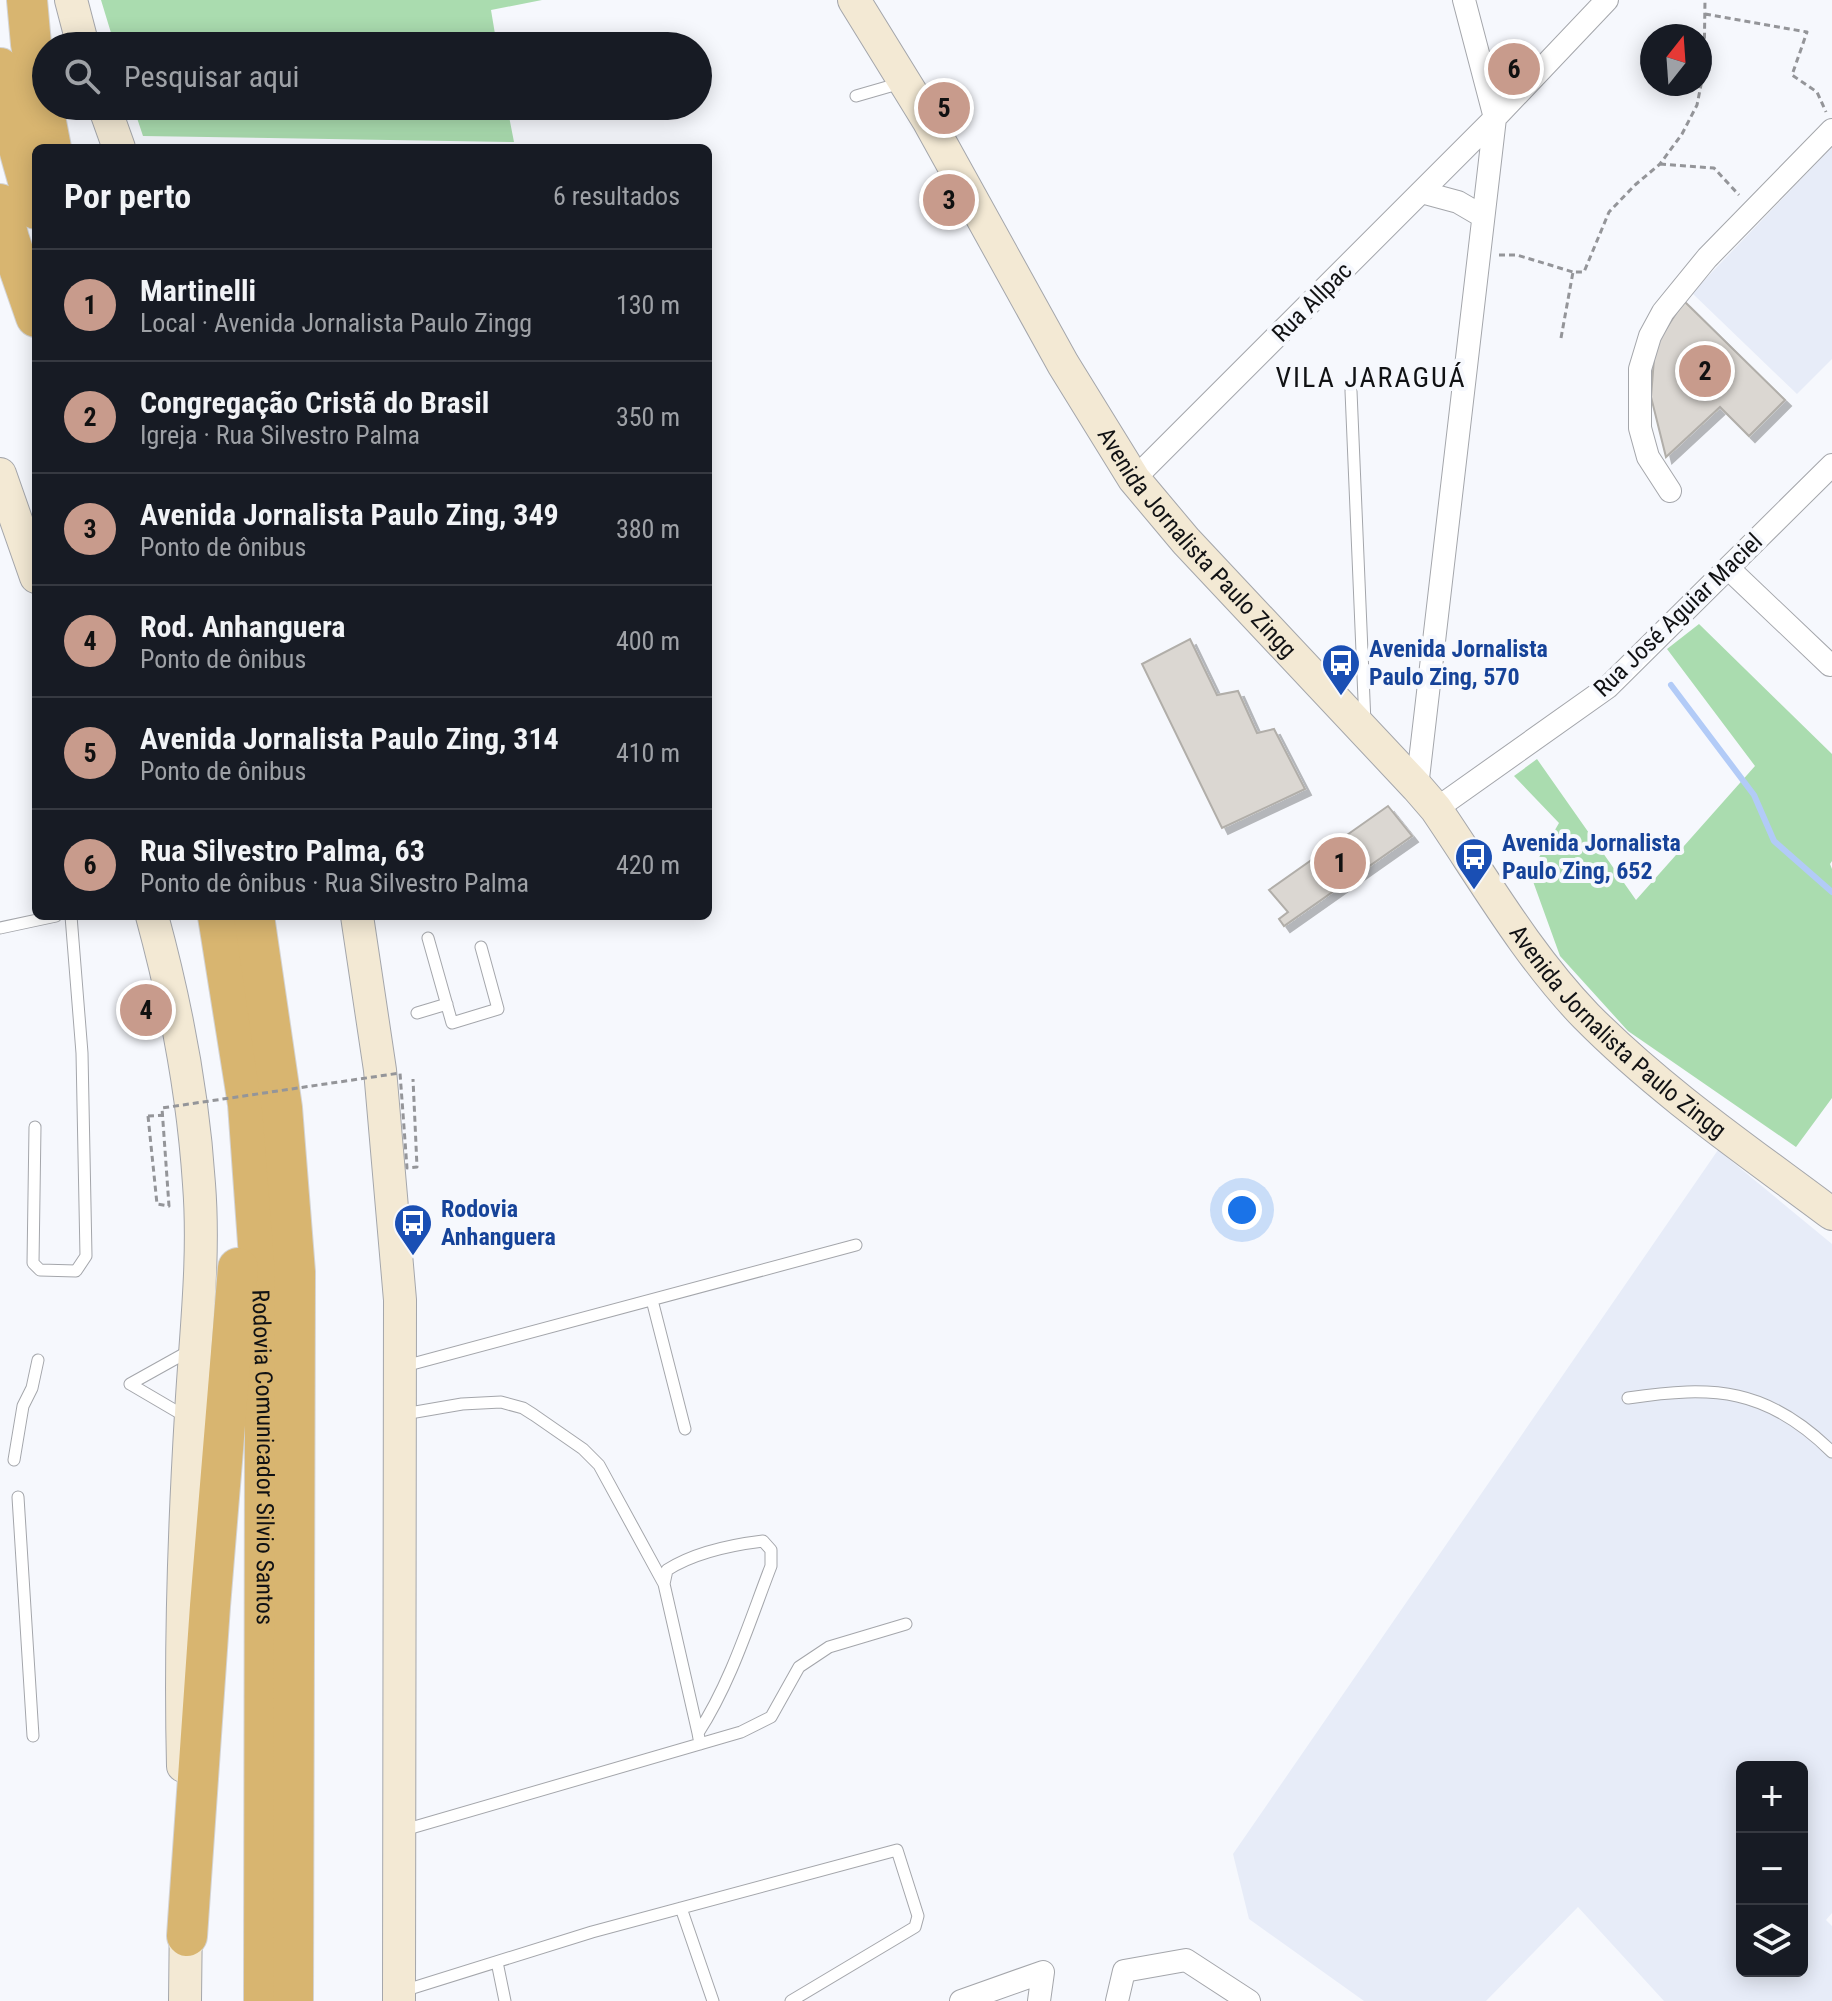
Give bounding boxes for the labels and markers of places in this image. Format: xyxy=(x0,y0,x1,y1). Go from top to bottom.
pin: 6 xyxy=(1488,39,1540,99)
pin: 5 xyxy=(918,78,970,138)
pin: 3 xyxy=(923,170,975,230)
pin: 2 xyxy=(1679,341,1731,401)
place label: Avenida Jornalista Paulo Zing, 570 xyxy=(1369,635,1548,691)
bus stop icon: Avenida Jornalista Paulo Zing, 570 xyxy=(1320,642,1362,697)
place label: Avenida Jornalista Paulo Zing, 652 xyxy=(1502,829,1681,885)
pin: 1 xyxy=(1314,833,1366,893)
bus stop icon: Avenida Jornalista Paulo Zing, 652 xyxy=(1453,836,1495,891)
pin: 4 xyxy=(120,980,172,1040)
place label: Rodovia Anhanguera xyxy=(441,1195,556,1251)
bus stop icon: Rodovia Anhanguera xyxy=(392,1202,434,1257)

